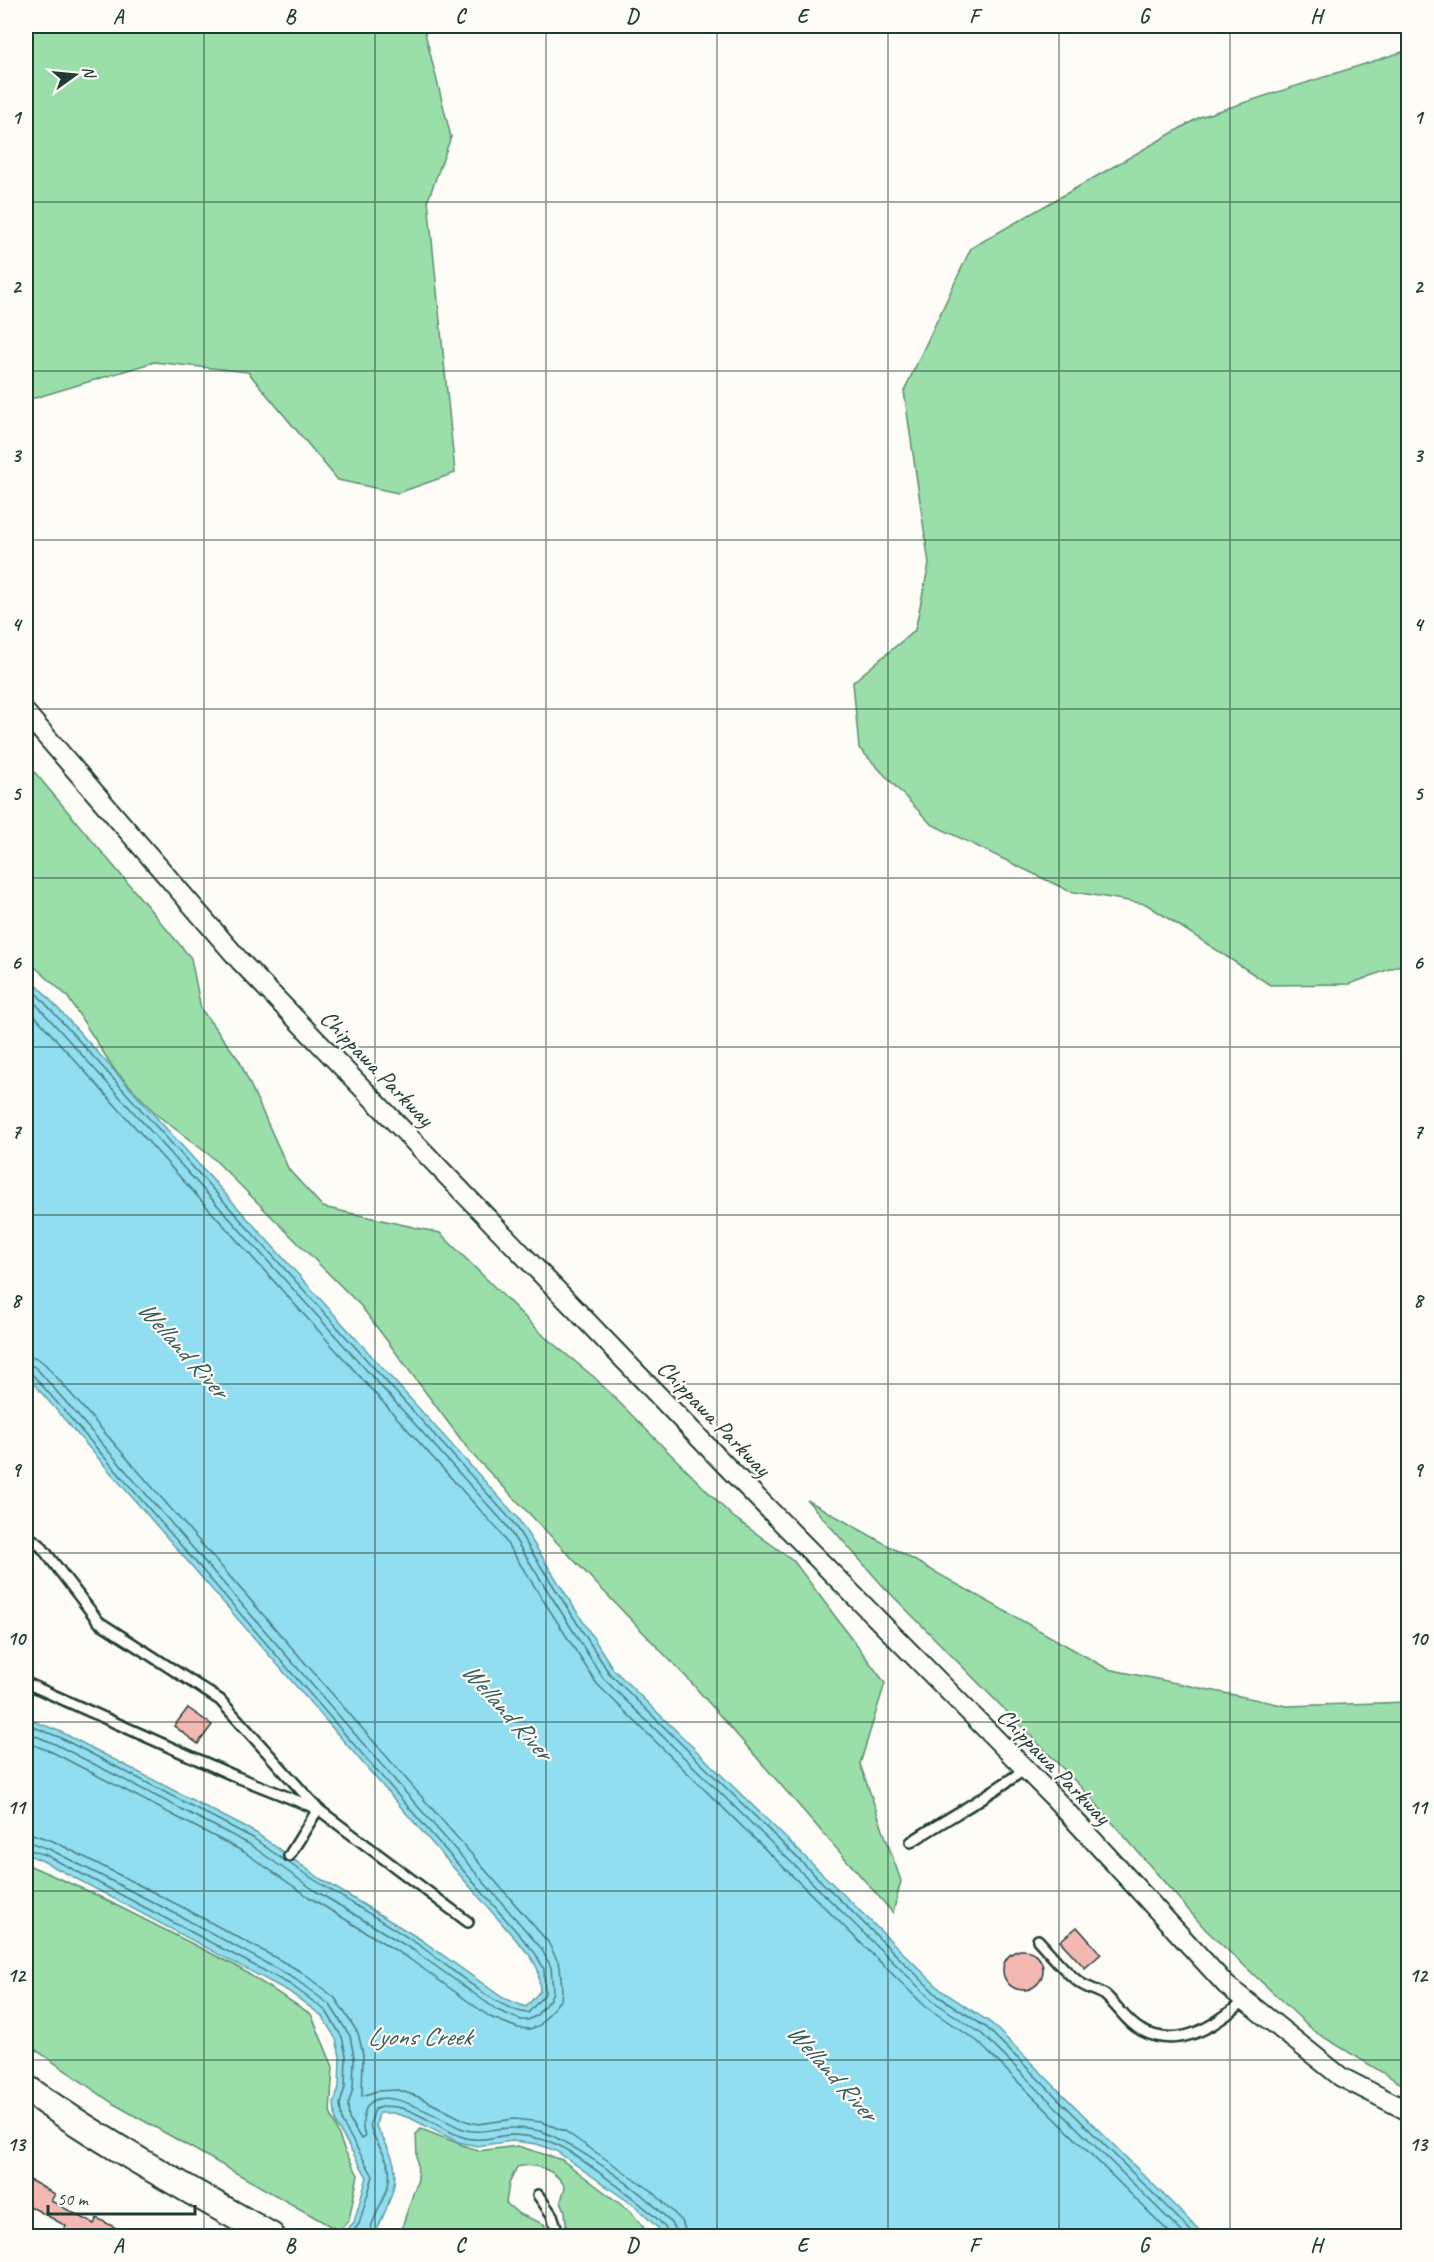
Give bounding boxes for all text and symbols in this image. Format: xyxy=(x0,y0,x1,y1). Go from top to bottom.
text: A xyxy=(113,4,125,29)
text: B xyxy=(285,4,297,29)
text: C xyxy=(455,4,467,29)
text: D xyxy=(626,4,640,29)
text: E xyxy=(797,4,811,29)
text: F xyxy=(969,4,983,29)
text: G xyxy=(1139,4,1152,29)
text: H xyxy=(1310,4,1325,29)
north arrow xyxy=(45,45,105,105)
text: N xyxy=(78,64,100,82)
text: 1 xyxy=(12,105,23,130)
text: 1 xyxy=(1414,105,1425,130)
text: 2 xyxy=(12,274,23,299)
text: 2 xyxy=(1414,274,1425,299)
text: 3 xyxy=(12,443,23,468)
text: 3 xyxy=(1414,443,1425,468)
text: 4 xyxy=(12,612,24,637)
text: 4 xyxy=(1414,612,1426,637)
text: 5 xyxy=(12,781,23,806)
text: 5 xyxy=(1414,781,1425,806)
text: 6 xyxy=(11,950,22,975)
text: 6 xyxy=(1413,950,1424,975)
street label: Chippawa Parkway xyxy=(314,1003,442,1134)
text: 7 xyxy=(12,1119,23,1144)
text: 7 xyxy=(1414,1119,1425,1144)
text: 8 xyxy=(12,1288,24,1313)
text: 8 xyxy=(1414,1288,1426,1313)
water label: Welland River xyxy=(130,1293,239,1408)
street label: Chippawa Parkway xyxy=(651,1353,779,1484)
text: 9 xyxy=(12,1457,23,1482)
text: 9 xyxy=(1414,1457,1425,1482)
text: 10 xyxy=(7,1626,27,1651)
text: 10 xyxy=(1409,1626,1429,1651)
water label: Welland River xyxy=(454,1655,563,1770)
street label: Chippawa Parkway xyxy=(991,1701,1119,1832)
text: 11 xyxy=(7,1795,27,1820)
text: 11 xyxy=(1409,1795,1429,1820)
text: 12 xyxy=(7,1963,27,1988)
text: 12 xyxy=(1409,1963,1429,1988)
water label: Welland River xyxy=(779,2016,888,2131)
water label: Lyons Creek xyxy=(367,2020,475,2053)
text: 13 xyxy=(7,2132,27,2157)
text: 13 xyxy=(1409,2132,1429,2157)
scale bar xyxy=(48,2178,195,2216)
text: 50 m xyxy=(57,2188,90,2210)
text: A xyxy=(113,2233,125,2258)
text: B xyxy=(285,2233,297,2258)
text: C xyxy=(455,2233,467,2258)
text: D xyxy=(626,2233,640,2258)
text: E xyxy=(797,2233,811,2258)
text: F xyxy=(969,2233,983,2258)
text: G xyxy=(1139,2233,1152,2258)
text: H xyxy=(1310,2233,1325,2258)

